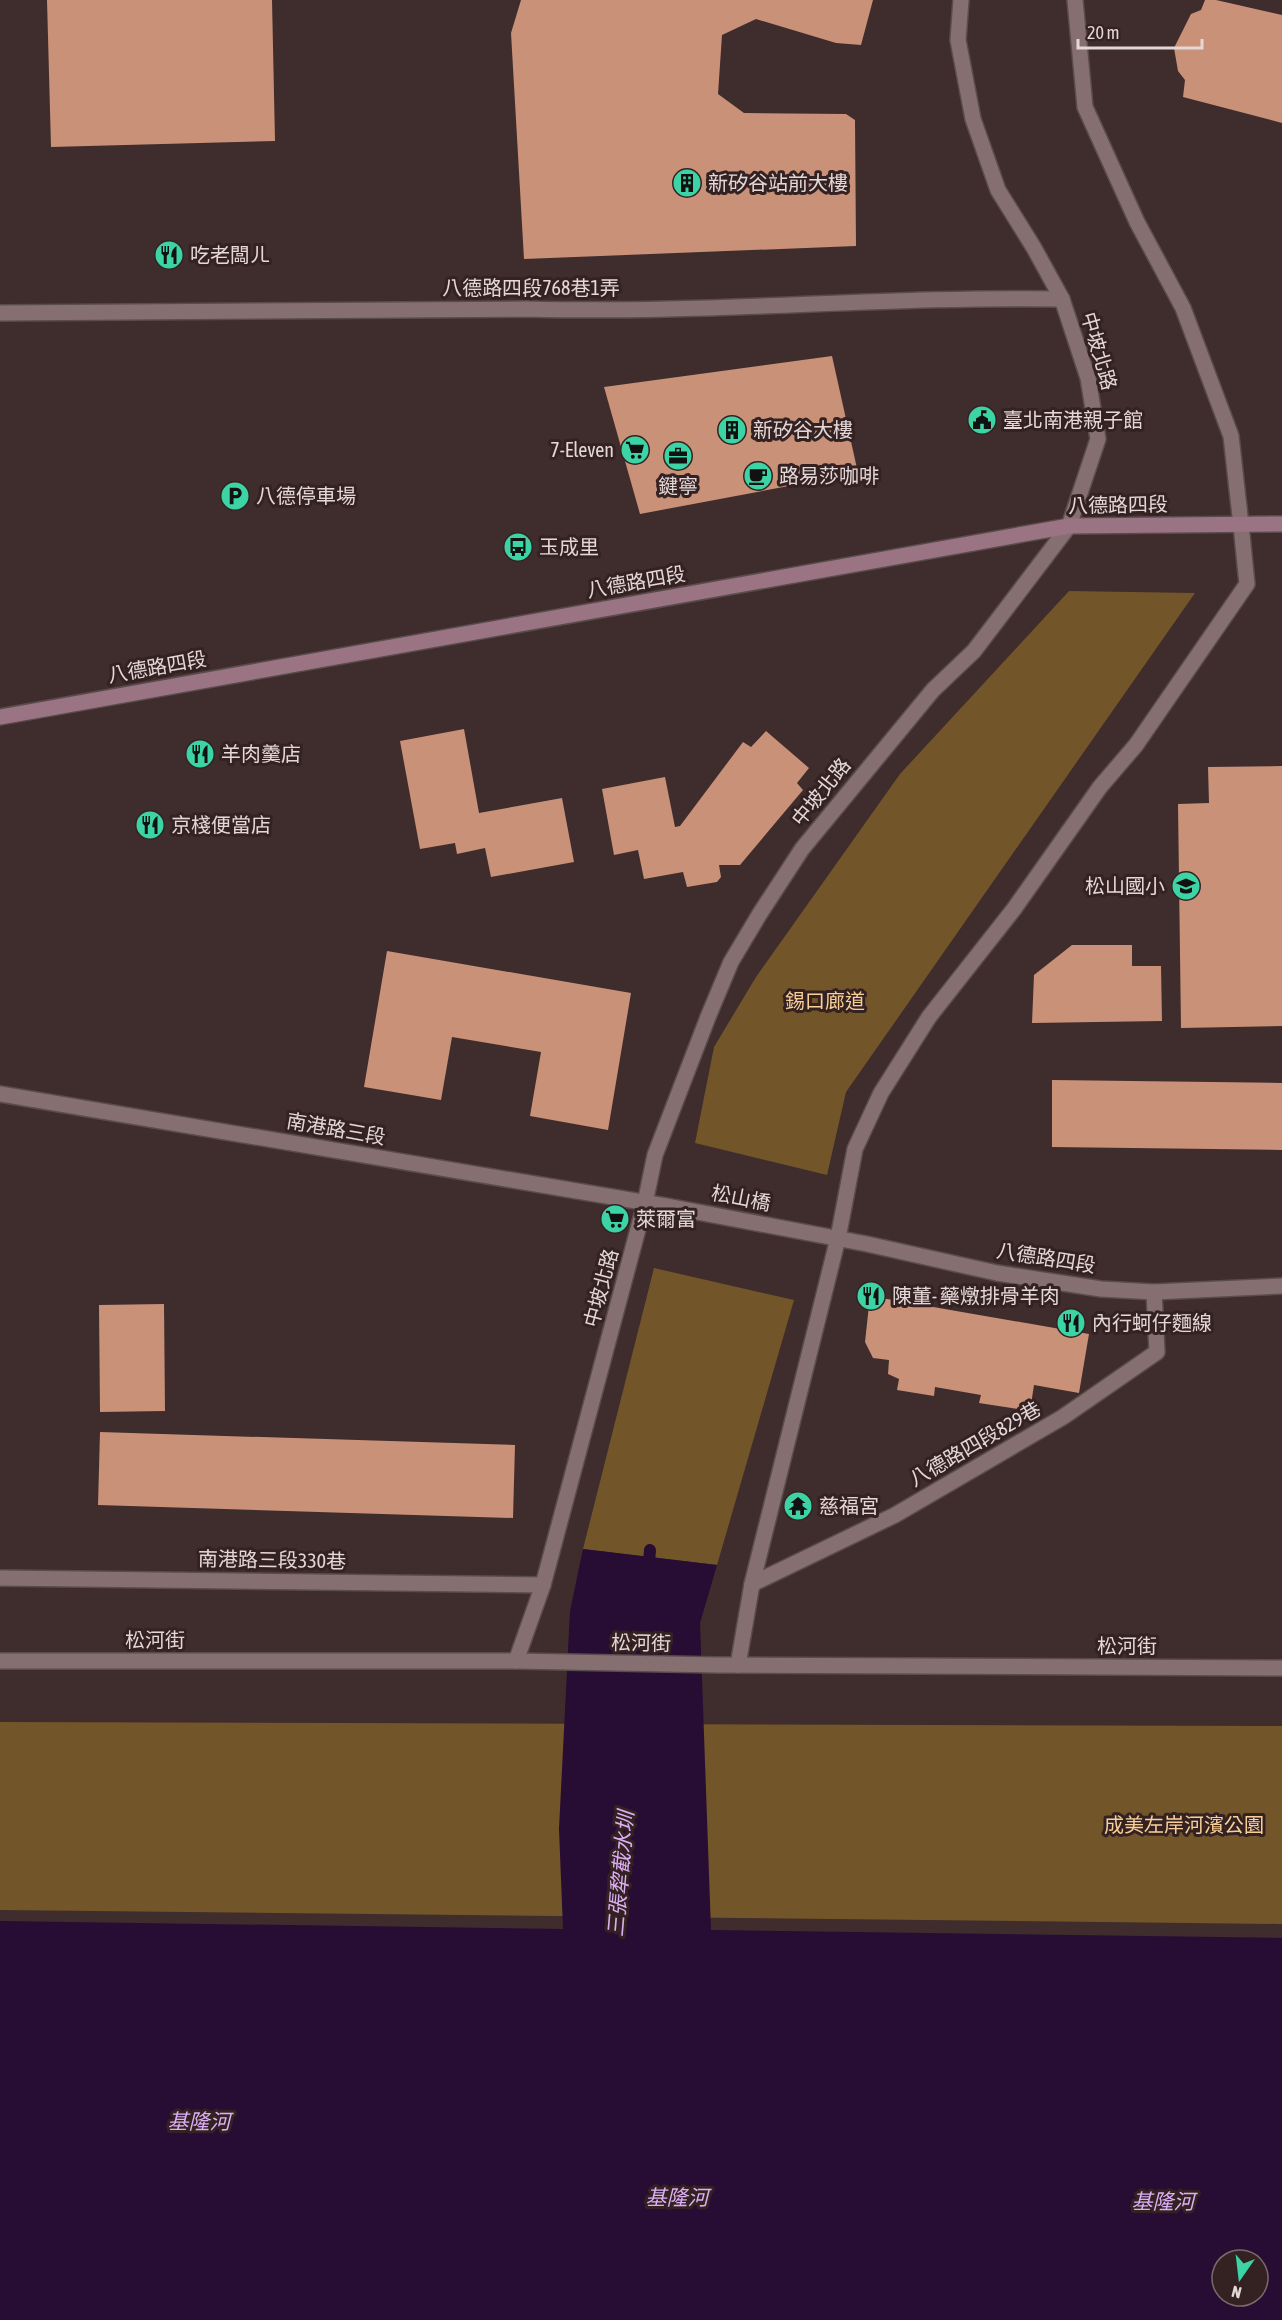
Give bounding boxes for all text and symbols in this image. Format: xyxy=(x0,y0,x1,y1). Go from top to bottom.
scale bar xyxy=(1078,12,1202,50)
text: 20 m xyxy=(1087,22,1119,43)
building icon: 新矽谷站前大樓 xyxy=(671,167,703,199)
place label: 新矽谷站前大樓 xyxy=(708,171,848,194)
restaurant icon: 吃老闆ㄦ xyxy=(153,239,185,271)
place label: 吃老闆ㄦ xyxy=(190,243,270,266)
street label: 八德路四段768巷1弄 xyxy=(442,276,620,299)
street label: 中坡北路 xyxy=(1077,309,1122,392)
public building icon: 臺北南港親子館 xyxy=(966,404,998,436)
place label: 臺北南港親子館 xyxy=(1003,408,1143,431)
building icon: 新矽谷大樓 xyxy=(716,414,748,446)
place label: 新矽谷大樓 xyxy=(753,418,853,441)
supermarket icon: 7-Eleven xyxy=(619,434,651,466)
place label: 7-Eleven xyxy=(550,438,614,461)
office icon: 鍵寧 xyxy=(662,440,694,472)
cafe icon: 路易莎咖啡 xyxy=(742,460,774,492)
place label: 路易莎咖啡 xyxy=(779,464,879,487)
place label: 鍵寧 xyxy=(658,474,698,497)
parking icon: 八德停車場 xyxy=(219,480,251,512)
place label: 八德停車場 xyxy=(256,484,356,507)
street label: 八德路四段 xyxy=(1068,492,1168,517)
bus stop icon: 玉成里 xyxy=(502,531,534,563)
place label: 玉成里 xyxy=(539,535,599,558)
street label: 八德路四段 xyxy=(585,561,687,602)
street label: 八德路四段 xyxy=(106,646,208,687)
restaurant icon: 羊肉羹店 xyxy=(184,738,216,770)
place label: 羊肉羹店 xyxy=(221,742,301,765)
street label: 中坡北路 xyxy=(787,753,855,830)
restaurant icon: 京棧便當店 xyxy=(134,809,166,841)
place label: 京棧便當店 xyxy=(171,813,271,836)
school or university icon: 松山國小 xyxy=(1170,870,1202,902)
place label: 松山國小 xyxy=(1085,874,1165,897)
park label: 錫口廊道 xyxy=(785,989,865,1012)
street label: 南港路三段 xyxy=(285,1108,387,1149)
street label: 松山橋 xyxy=(709,1180,773,1215)
supermarket icon: 萊爾富 xyxy=(599,1203,631,1235)
place label: 萊爾富 xyxy=(636,1207,696,1230)
street label: 八德路四段 xyxy=(995,1238,1097,1277)
street label: 中坡北路 xyxy=(579,1246,622,1329)
restaurant icon: 陳董- 藥燉排骨羊肉 xyxy=(855,1280,887,1312)
place label: 陳董- 藥燉排骨羊肉 xyxy=(892,1284,1060,1307)
restaurant icon: 內行蚵仔麵線 xyxy=(1055,1307,1087,1339)
place label: 內行蚵仔麵線 xyxy=(1092,1311,1212,1334)
street label: 八德路四段829巷 xyxy=(905,1397,1045,1491)
temple icon: 慈福宮 xyxy=(782,1490,814,1522)
place label: 慈福宮 xyxy=(819,1494,879,1517)
street label: 南港路三段330巷 xyxy=(198,1547,346,1572)
street label: 松河街 xyxy=(125,1628,185,1651)
street label: 松河街 xyxy=(611,1630,671,1655)
street label: 松河街 xyxy=(1097,1634,1157,1657)
water label: 三張犂截水圳 xyxy=(603,1807,638,1938)
park label: 成美左岸河濱公園 xyxy=(1104,1813,1264,1836)
water label: 基隆河 xyxy=(168,2109,234,2133)
water label: 基隆河 xyxy=(646,2185,712,2209)
water label: 基隆河 xyxy=(1132,2189,1198,2213)
north arrow xyxy=(1210,2248,1270,2308)
text: N xyxy=(1230,2283,1243,2302)

